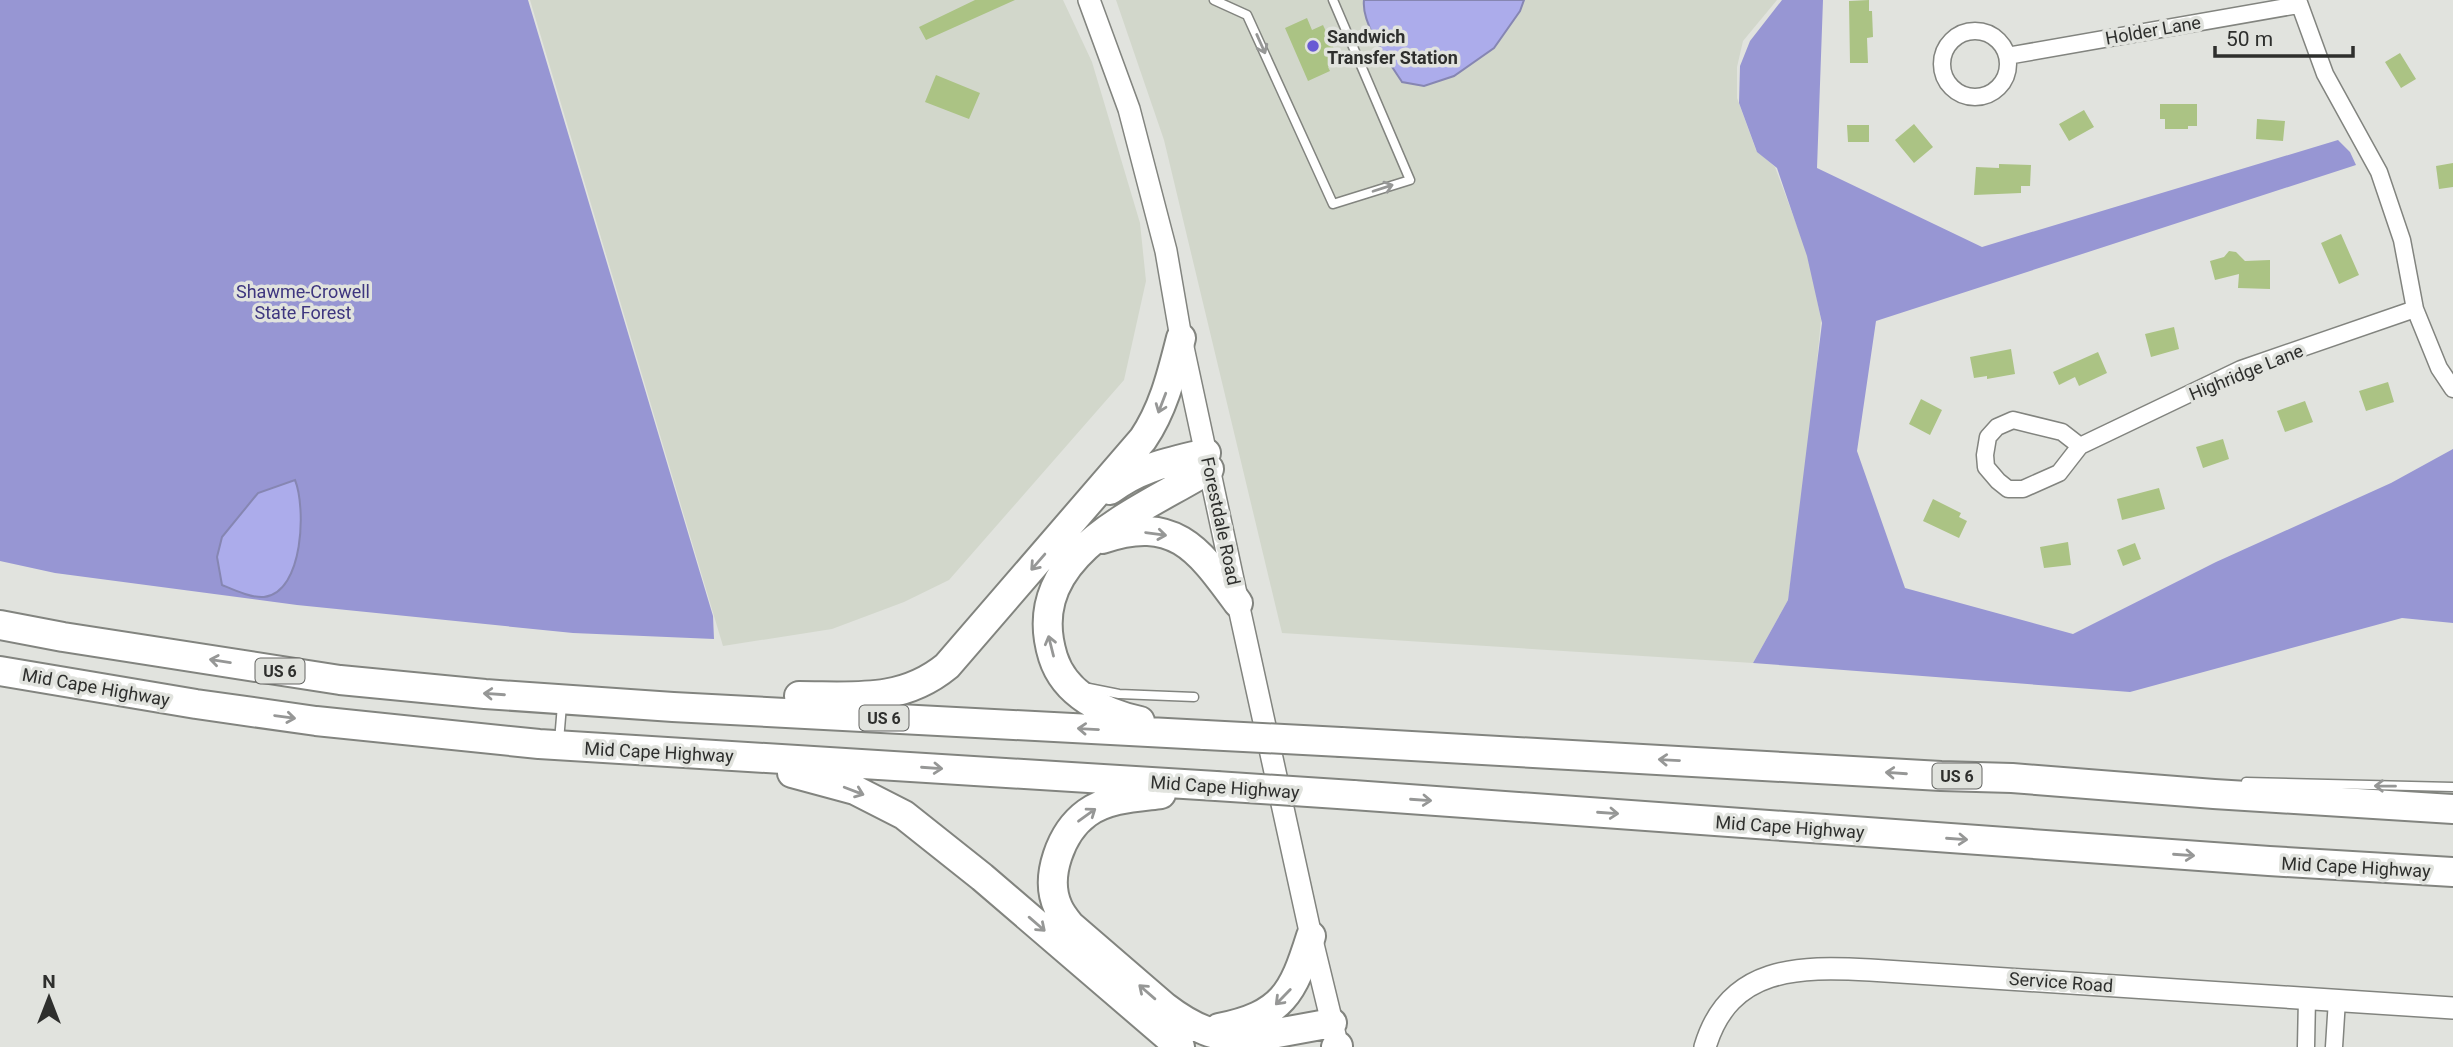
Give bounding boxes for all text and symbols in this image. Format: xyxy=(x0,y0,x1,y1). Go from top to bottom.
street label: Holder Lane xyxy=(2104,11,2202,49)
scale bar xyxy=(2215,14,2353,58)
place label: Sandwich Transfer Station xyxy=(1327,26,1458,68)
text: 50 m xyxy=(2226,27,2273,51)
one-way arrow xyxy=(1254,33,1268,54)
marker: Sandwich Transfer Station xyxy=(1305,38,1321,54)
one-way arrow xyxy=(1371,181,1393,193)
park label: Shawme-Crowell State Forest xyxy=(236,281,370,323)
street label: Highridge Lane xyxy=(2186,340,2306,404)
one-way arrow xyxy=(1155,392,1168,414)
street label: Forestdale Road xyxy=(1197,455,1245,587)
one-way arrow xyxy=(1144,527,1167,540)
one-way arrow xyxy=(1030,552,1046,570)
one-way arrow xyxy=(1043,635,1057,658)
one-way arrow xyxy=(209,654,232,667)
road number: US 6 xyxy=(256,658,304,684)
street label: Mid Cape Highway xyxy=(21,664,172,710)
one-way arrow xyxy=(483,688,506,701)
road number: US 6 xyxy=(860,706,908,730)
one-way arrow xyxy=(273,710,296,723)
one-way arrow xyxy=(1077,722,1100,735)
street label: Mid Cape Highway xyxy=(584,738,735,766)
one-way arrow xyxy=(1658,754,1681,767)
one-way arrow xyxy=(920,762,943,775)
road number: US 6 xyxy=(1932,764,1982,789)
one-way arrow xyxy=(1885,766,1908,779)
street label: Mid Cape Highway xyxy=(1150,771,1301,803)
one-way arrow xyxy=(2374,779,2397,793)
one-way arrow xyxy=(843,785,865,798)
one-way arrow xyxy=(1409,794,1432,807)
one-way arrow xyxy=(1596,807,1619,820)
one-way arrow xyxy=(1077,808,1096,822)
street label: Mid Cape Highway xyxy=(1715,811,1866,843)
one-way arrow xyxy=(1945,833,1968,846)
one-way arrow xyxy=(2172,849,2195,862)
street label: Mid Cape Highway xyxy=(2281,853,2432,881)
one-way arrow xyxy=(1028,916,1046,932)
north arrow xyxy=(14,963,84,1033)
street label: Service Road xyxy=(2008,968,2114,996)
text: N xyxy=(42,970,56,993)
one-way arrow xyxy=(1139,984,1157,1000)
one-way arrow xyxy=(1274,988,1291,1005)

